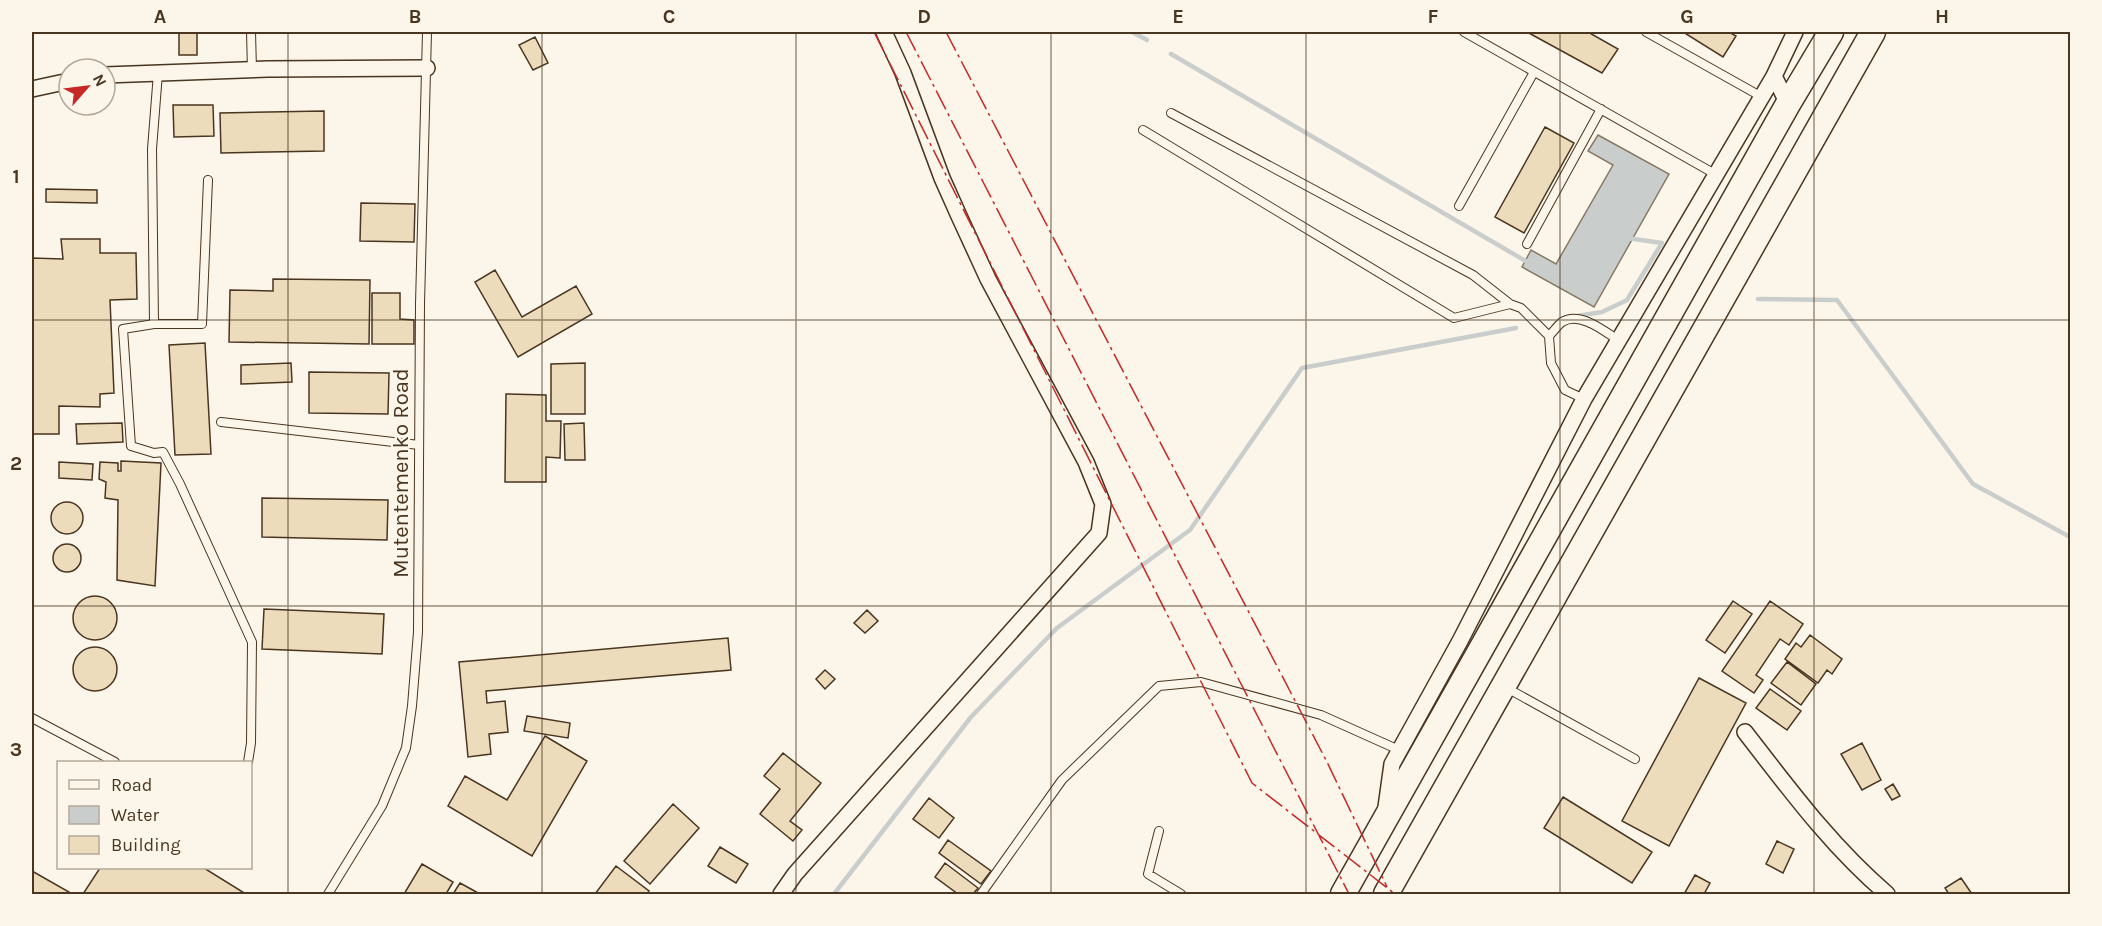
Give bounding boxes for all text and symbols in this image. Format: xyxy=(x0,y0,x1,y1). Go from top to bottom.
text: A xyxy=(154,5,167,28)
text: B xyxy=(409,5,421,28)
text: C xyxy=(663,5,675,28)
text: D xyxy=(917,5,931,28)
text: E xyxy=(1172,5,1184,28)
text: F xyxy=(1428,5,1439,28)
text: G xyxy=(1680,5,1694,28)
text: H xyxy=(1935,5,1949,28)
north arrow xyxy=(57,57,117,117)
text: N xyxy=(89,71,111,90)
text: 1 xyxy=(12,165,20,188)
street label: Mutentemenko Road xyxy=(388,368,414,578)
text: 2 xyxy=(10,452,22,475)
text: 3 xyxy=(10,738,22,761)
legend xyxy=(57,761,252,869)
text: Road xyxy=(111,774,152,796)
text: Water xyxy=(111,804,159,826)
text: Building xyxy=(111,834,181,856)

